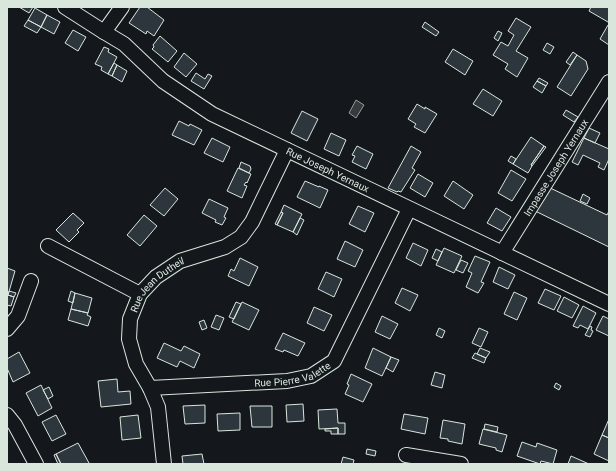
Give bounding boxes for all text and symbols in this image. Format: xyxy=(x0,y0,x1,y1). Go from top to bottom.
street label: Impasse Joseph Yernaux xyxy=(522,117,590,218)
street label: Rue Joseph Yernaux xyxy=(284,145,371,194)
street label: Rue Jean Dutheil xyxy=(128,255,185,314)
street label: Rue Pierre Valette xyxy=(254,360,333,389)

